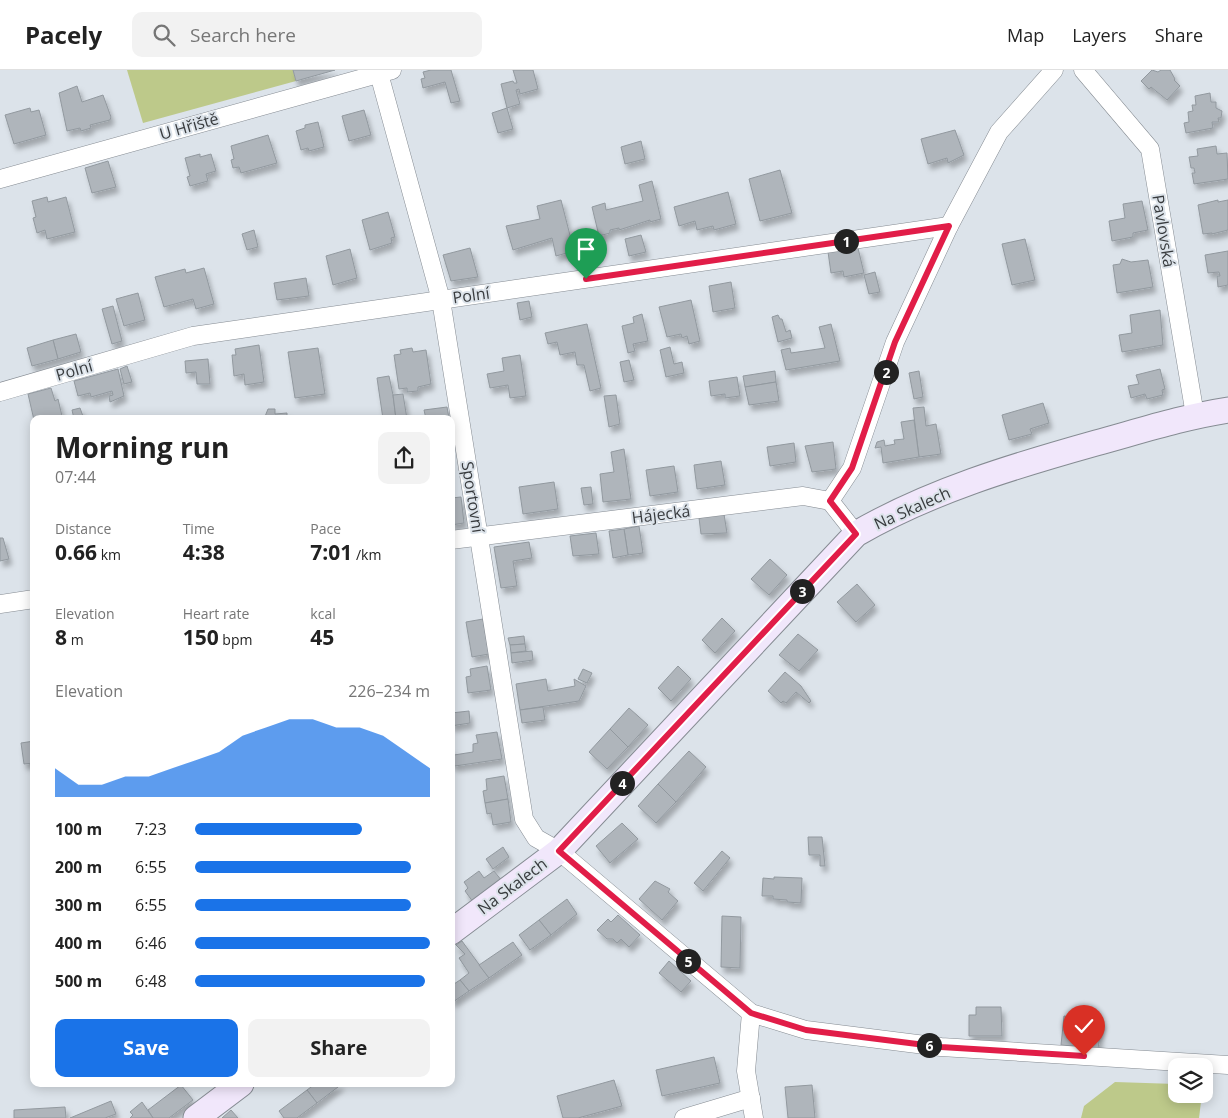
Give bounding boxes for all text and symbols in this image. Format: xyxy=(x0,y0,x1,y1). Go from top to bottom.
search box xyxy=(132,12,482,57)
text: Pacely xyxy=(25,18,102,51)
icon: search xyxy=(150,21,178,49)
text: Search here xyxy=(190,22,296,48)
text: Map xyxy=(1007,23,1044,47)
text: Layers xyxy=(1072,23,1127,47)
text: Share xyxy=(1155,23,1203,47)
street label: U Hřiště xyxy=(157,107,221,145)
street label: Pavlovská xyxy=(1147,193,1181,269)
pin xyxy=(565,228,607,279)
pin: 1 xyxy=(834,228,858,254)
text: 1 xyxy=(842,232,851,251)
icon: arrive xyxy=(572,235,600,263)
street label: Polní xyxy=(451,281,492,308)
street label: Polní xyxy=(53,354,96,386)
pin: 2 xyxy=(874,360,898,384)
text: 2 xyxy=(882,363,891,382)
text: Morning run xyxy=(55,428,229,466)
button: share xyxy=(378,432,430,484)
street label: Sportovní xyxy=(457,460,490,535)
text: 07:44 xyxy=(55,466,96,488)
street label: Na Skalech xyxy=(870,481,954,535)
street label: Hájecká xyxy=(631,500,691,528)
text: Distance xyxy=(55,519,111,538)
text: Time xyxy=(183,519,215,538)
text: Pace xyxy=(310,519,341,538)
text: 0.66 xyxy=(55,538,97,566)
text: 4:38 xyxy=(183,538,225,566)
text: 7:01 xyxy=(310,538,352,566)
text: km xyxy=(97,545,121,564)
text: /km xyxy=(352,545,381,564)
pin: 3 xyxy=(790,578,814,604)
text: 3 xyxy=(798,582,807,601)
text: Elevation xyxy=(55,604,114,623)
text: Heart rate xyxy=(183,604,249,623)
text: kcal xyxy=(310,604,336,623)
text: 8 xyxy=(55,623,67,651)
text: 150 xyxy=(183,623,219,651)
text: 45 xyxy=(310,623,334,651)
text: m xyxy=(67,630,84,649)
text: bpm xyxy=(219,630,252,649)
text: Elevation xyxy=(55,680,123,702)
text: 226–234 m xyxy=(348,680,430,702)
pin: 4 xyxy=(610,770,634,796)
text: 4 xyxy=(618,774,627,793)
text: 100 m xyxy=(55,818,102,840)
text: 7:23 xyxy=(135,818,167,840)
street label: Na Skalech xyxy=(473,853,551,919)
text: 200 m xyxy=(55,856,102,878)
text: 6:55 xyxy=(135,856,167,878)
text: 300 m xyxy=(55,894,102,916)
text: 6:55 xyxy=(135,894,167,916)
text: 400 m xyxy=(55,932,102,954)
text: 6:46 xyxy=(135,932,167,954)
pin: 5 xyxy=(676,948,700,974)
text: 5 xyxy=(684,952,693,971)
text: 500 m xyxy=(55,970,102,992)
text: 6:48 xyxy=(135,970,167,992)
pin xyxy=(1063,1005,1105,1056)
icon: check xyxy=(1070,1012,1098,1040)
button: Save xyxy=(55,1019,238,1077)
button: Share xyxy=(248,1019,430,1077)
pin: 6 xyxy=(916,1032,942,1058)
text: 6 xyxy=(925,1036,934,1055)
map controls xyxy=(1168,1058,1213,1103)
button: layers xyxy=(1168,1058,1213,1103)

